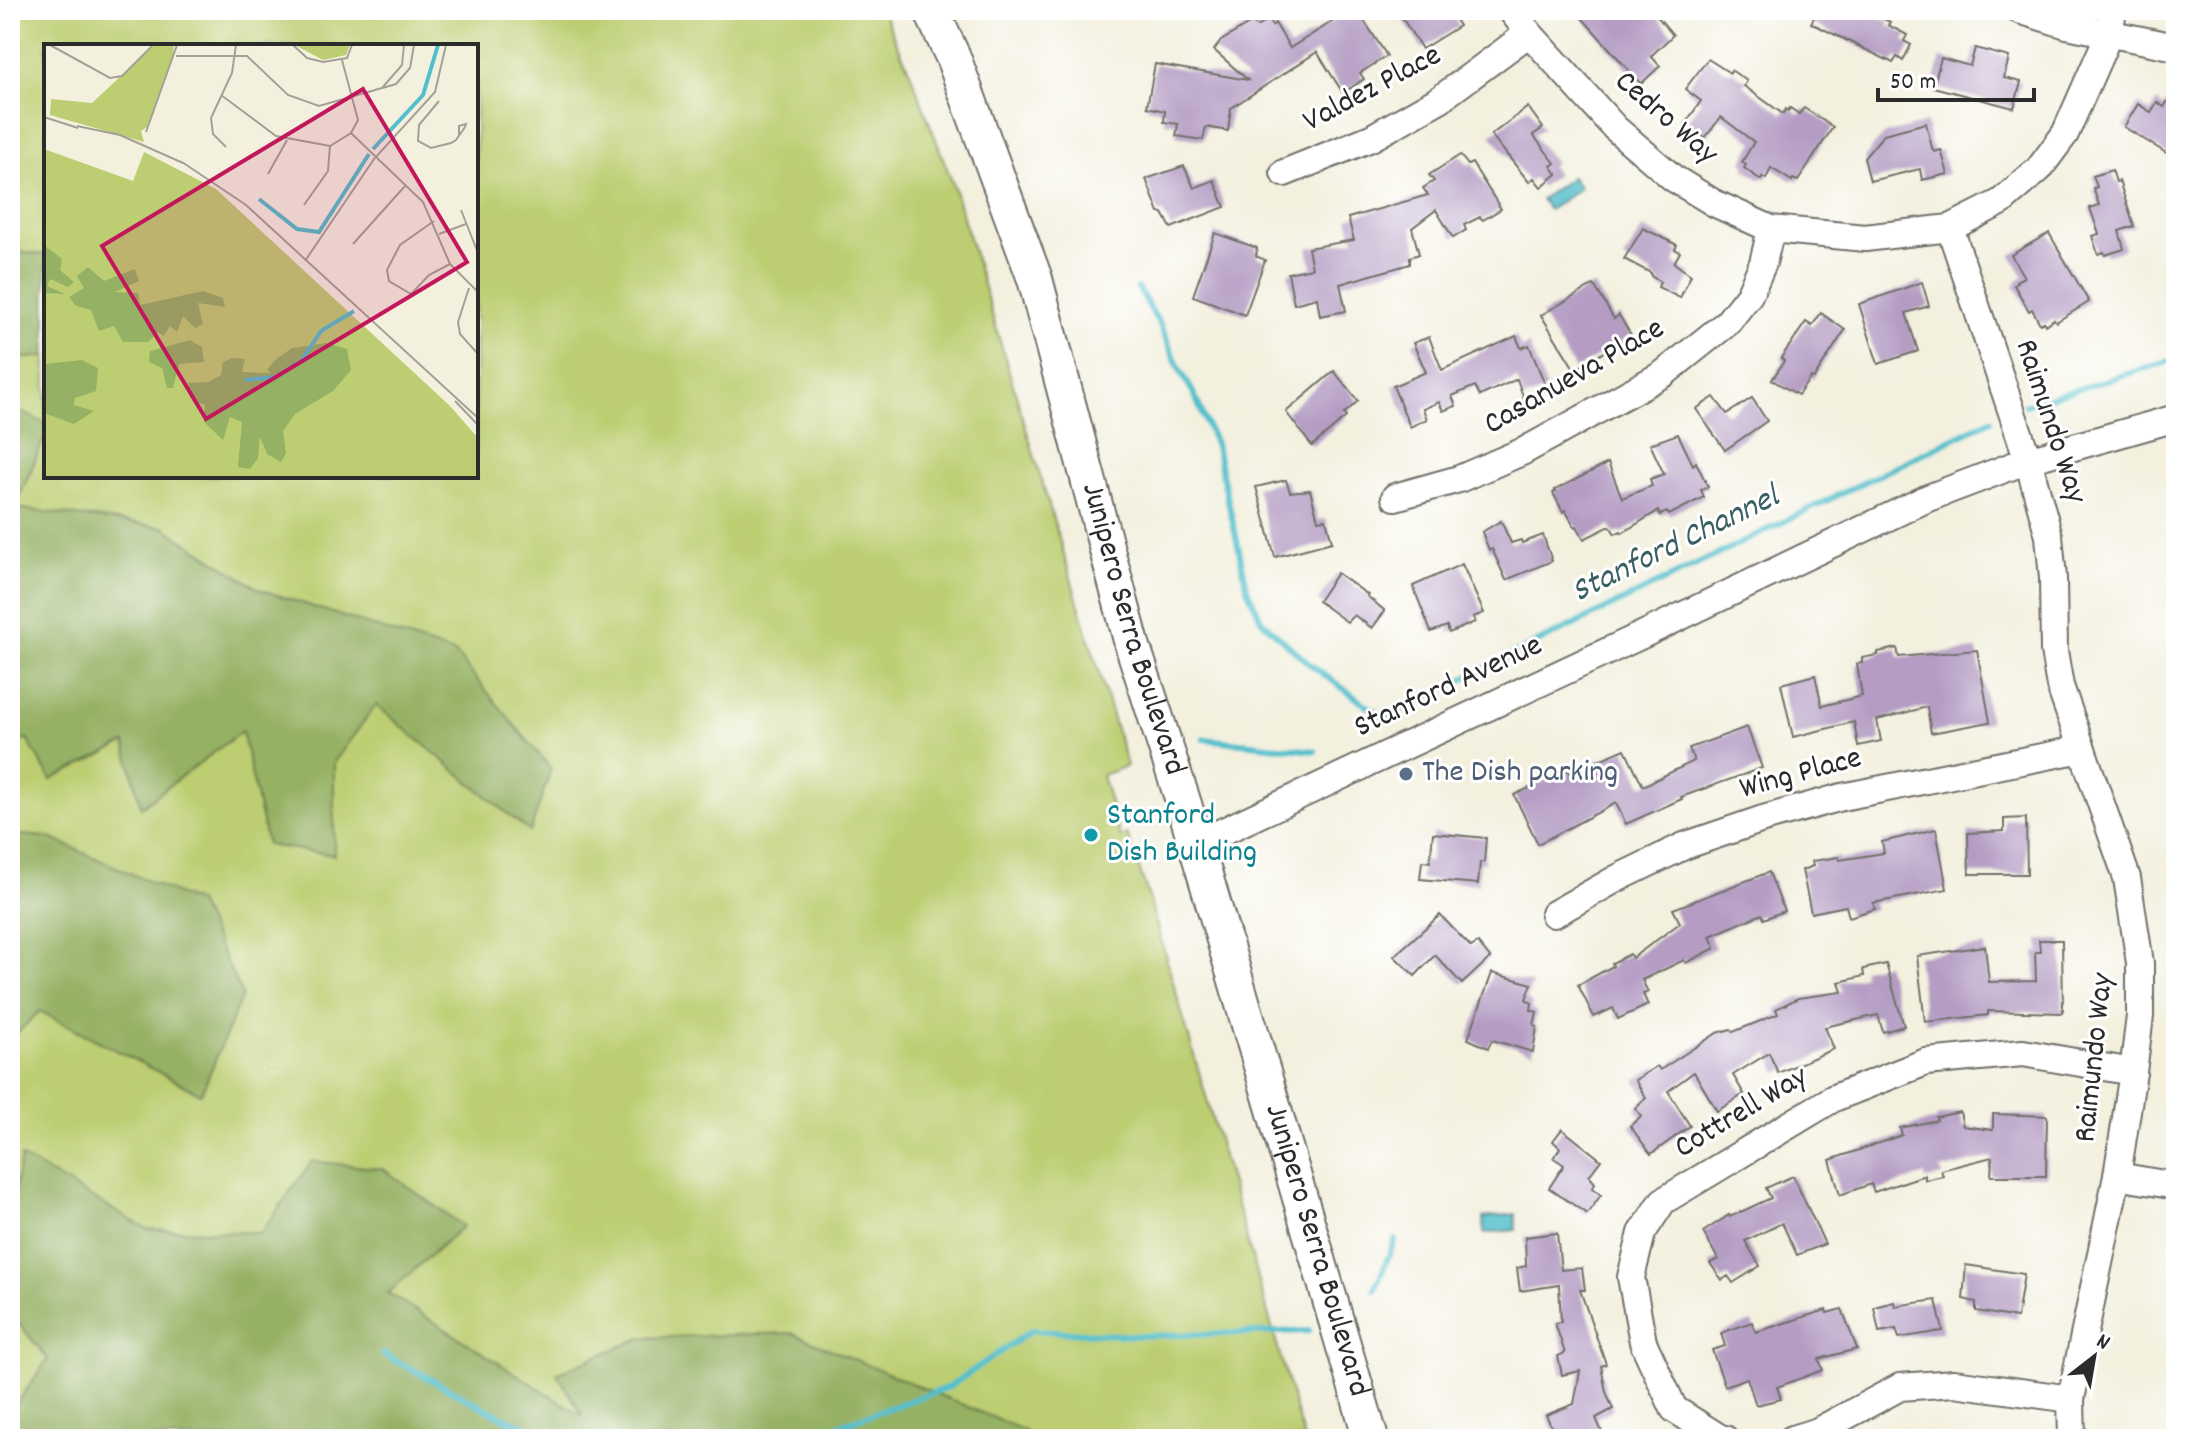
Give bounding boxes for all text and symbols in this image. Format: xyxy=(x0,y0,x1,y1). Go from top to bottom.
street label: Valdez Place xyxy=(1296,34,1450,146)
inset map xyxy=(44,44,478,478)
scale bar xyxy=(1878,52,2034,102)
street label: Cedro Way xyxy=(1603,61,1728,178)
text: 50 m xyxy=(1890,66,1936,100)
street label: Casanueva Place xyxy=(1476,308,1674,448)
street label: Raimundo Way xyxy=(2001,334,2097,511)
water label: Stanford Channel xyxy=(1564,473,1791,617)
street label: Junipero Serra Boulevard xyxy=(1067,478,1196,782)
street label: Stanford Avenue xyxy=(1347,624,1551,752)
street label: Wing Place xyxy=(1735,737,1867,813)
place label: The Dish parking xyxy=(1422,751,1618,797)
marker: The Dish parking xyxy=(1397,765,1415,783)
place label: Stanford Dish Building xyxy=(1107,794,1257,877)
marker: Stanford Dish Building xyxy=(1082,826,1100,844)
street label: Raimundo Way xyxy=(2064,970,2128,1145)
street label: Cottrell Way xyxy=(1667,1056,1818,1172)
street label: Junipero Serra Boulevard xyxy=(1251,1099,1380,1402)
north arrow xyxy=(2054,1317,2134,1397)
text: N xyxy=(2090,1327,2115,1359)

